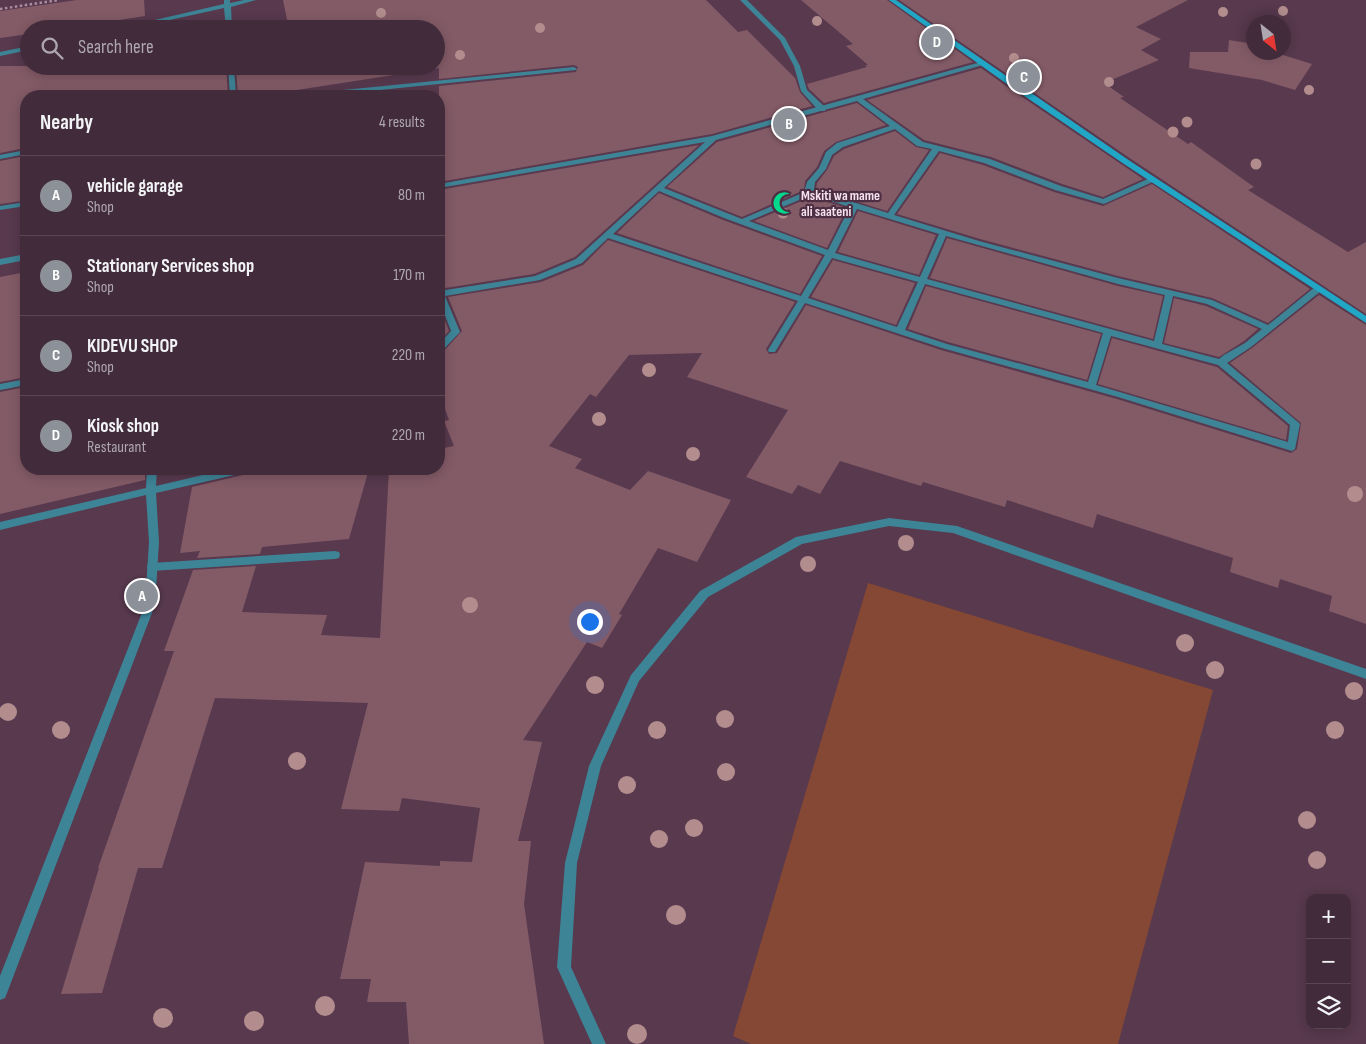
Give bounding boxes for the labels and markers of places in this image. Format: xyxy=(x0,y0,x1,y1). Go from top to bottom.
pin: D xyxy=(921,23,953,61)
pin: C xyxy=(1008,58,1040,96)
pin: B xyxy=(773,105,805,143)
place label: Mskiti wa mame ali saateni xyxy=(801,187,880,220)
mosque icon: Mskiti wa mame ali saateni xyxy=(771,190,797,216)
pin: A xyxy=(126,577,158,615)

